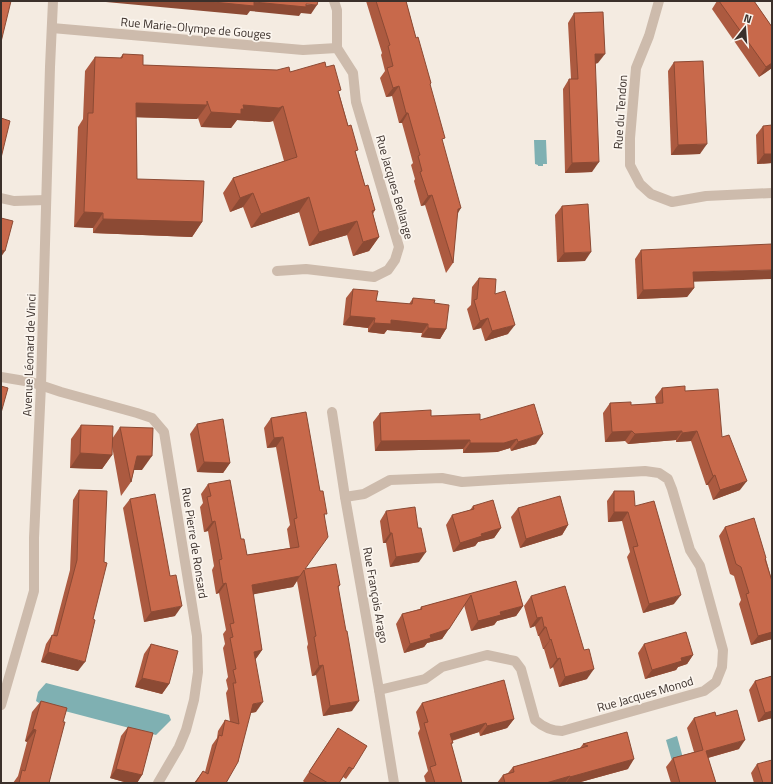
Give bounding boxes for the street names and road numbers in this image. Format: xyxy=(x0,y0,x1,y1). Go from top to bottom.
street label: Rue Marie-Olympe de Gouges xyxy=(120,12,273,44)
street label: Rue du Tendon xyxy=(608,74,632,150)
street label: Rue Jacques Bellange xyxy=(371,133,419,241)
street label: Avenue Léonard de Vinci xyxy=(17,293,41,417)
street label: Rue Pierre de Ronsard xyxy=(177,486,213,600)
street label: Rue François Arago xyxy=(358,545,394,645)
street label: Rue Jacques Monod xyxy=(595,671,695,717)

